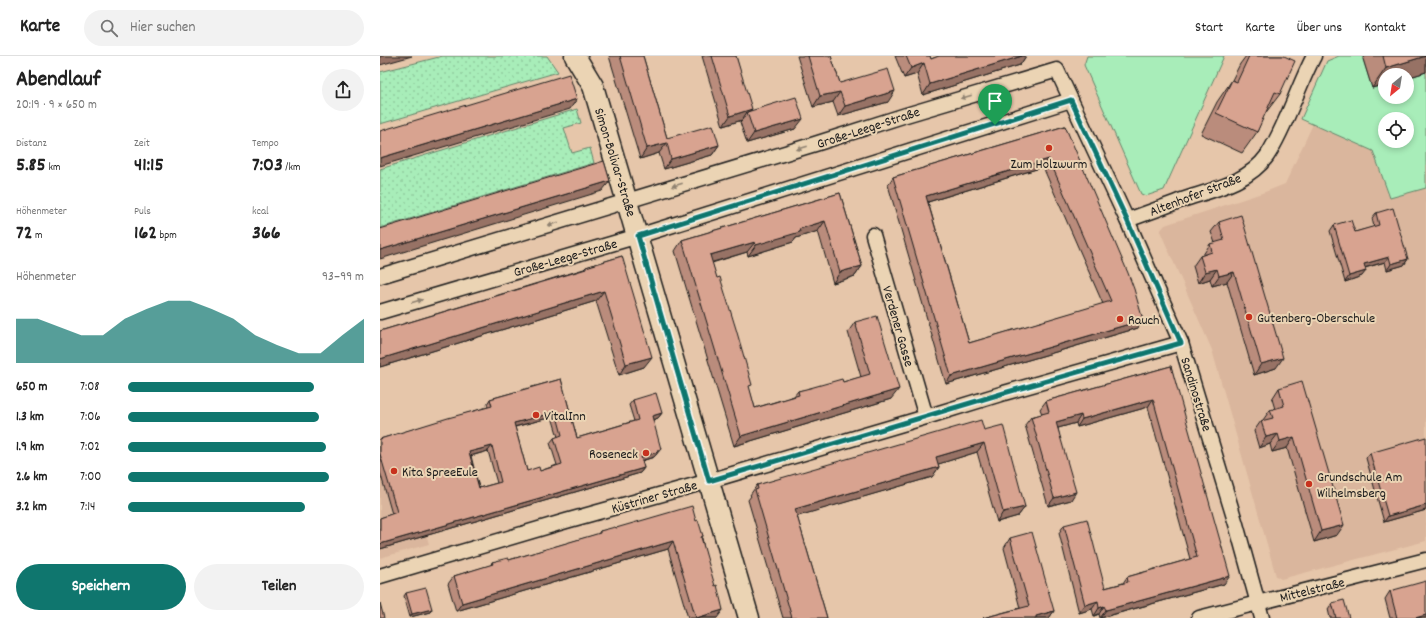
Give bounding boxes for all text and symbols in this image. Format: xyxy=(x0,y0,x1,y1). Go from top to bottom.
search box xyxy=(84,10,364,46)
text: Karte xyxy=(20,14,60,41)
icon: search xyxy=(98,17,120,39)
text: Hier suchen xyxy=(130,17,195,39)
text: Start xyxy=(1195,18,1223,38)
text: Karte xyxy=(1245,18,1275,38)
text: Über uns xyxy=(1297,18,1342,38)
text: Kontakt xyxy=(1364,18,1406,38)
text: Abendlauf xyxy=(16,65,100,96)
north arrow xyxy=(1378,68,1414,104)
map controls xyxy=(1378,68,1414,148)
button: share xyxy=(322,69,364,111)
pin xyxy=(978,84,1012,125)
icon: arrive xyxy=(984,90,1006,112)
one-way arrow xyxy=(960,94,972,100)
text: 20:19 · 9 × 650 m xyxy=(16,96,97,115)
street label: Große-Leege-Straße xyxy=(815,103,923,155)
street label: Simon-Bolivar-Straße xyxy=(588,106,640,219)
button: locate xyxy=(1378,112,1414,148)
text: Distanz xyxy=(16,136,47,152)
text: Zeit xyxy=(134,136,150,152)
text: Tempo xyxy=(252,136,279,152)
marker: Zum Holzwurm xyxy=(1044,143,1054,153)
one-way arrow xyxy=(796,145,808,151)
text: 5.85 xyxy=(16,152,46,180)
text: 41:15 xyxy=(134,152,164,180)
text: 7:03 xyxy=(252,152,283,180)
place label: Zum Holzwurm xyxy=(1011,155,1087,175)
text: km xyxy=(46,160,60,176)
text: /km xyxy=(283,160,301,176)
street label: Altenhofer Straße xyxy=(1147,169,1244,223)
one-way arrow xyxy=(671,182,683,188)
text: Höhenmeter xyxy=(16,204,67,220)
text: Puls xyxy=(134,204,151,220)
text: kcal xyxy=(252,204,269,220)
text: 72 xyxy=(16,220,32,248)
text: 162 xyxy=(134,220,157,248)
text: 366 xyxy=(252,220,280,248)
one-way arrow xyxy=(547,221,559,227)
text: m xyxy=(32,228,42,244)
text: bpm xyxy=(157,228,177,244)
street label: Große-Leege-Straße xyxy=(511,235,620,283)
text: Höhenmeter xyxy=(16,268,76,287)
text: 93–99 m xyxy=(322,268,364,287)
street label: Verdener Gasse xyxy=(876,284,918,369)
one-way arrow xyxy=(412,298,424,304)
place label: Gutenberg-Oberschule xyxy=(1257,309,1375,329)
place label: Rauch xyxy=(1128,311,1159,331)
marker: Gutenberg-Oberschule xyxy=(1244,312,1254,322)
marker: Rauch xyxy=(1115,314,1125,324)
street label: Sandinostraße xyxy=(1174,355,1216,434)
text: 650 m xyxy=(16,378,47,397)
text: 7:08 xyxy=(80,378,99,397)
place label: VitalInn xyxy=(544,407,586,427)
text: 1.3 km xyxy=(16,408,44,427)
text: 7:06 xyxy=(80,408,101,427)
marker: VitalInn xyxy=(531,410,541,420)
text: 1.9 km xyxy=(16,438,44,457)
text: 7:02 xyxy=(80,438,100,457)
place label: Roseneck xyxy=(589,445,638,465)
marker: Roseneck xyxy=(641,448,651,458)
place label: Kita SpreeEule xyxy=(402,463,478,483)
marker: Kita SpreeEule xyxy=(389,466,399,476)
text: 2.6 km xyxy=(16,468,47,487)
text: 7:00 xyxy=(80,468,101,487)
place label: Grundschule Am Wilhelmsberg xyxy=(1317,468,1402,504)
street label: Küstriner Straße xyxy=(609,476,700,520)
marker: Grundschule Am Wilhelmsberg xyxy=(1304,479,1314,489)
text: 3.2 km xyxy=(16,498,47,517)
text: 7:14 xyxy=(80,498,95,517)
button: Speichern xyxy=(16,564,186,610)
button: Teilen xyxy=(194,564,364,610)
street label: Mittelstraße xyxy=(1278,573,1347,609)

